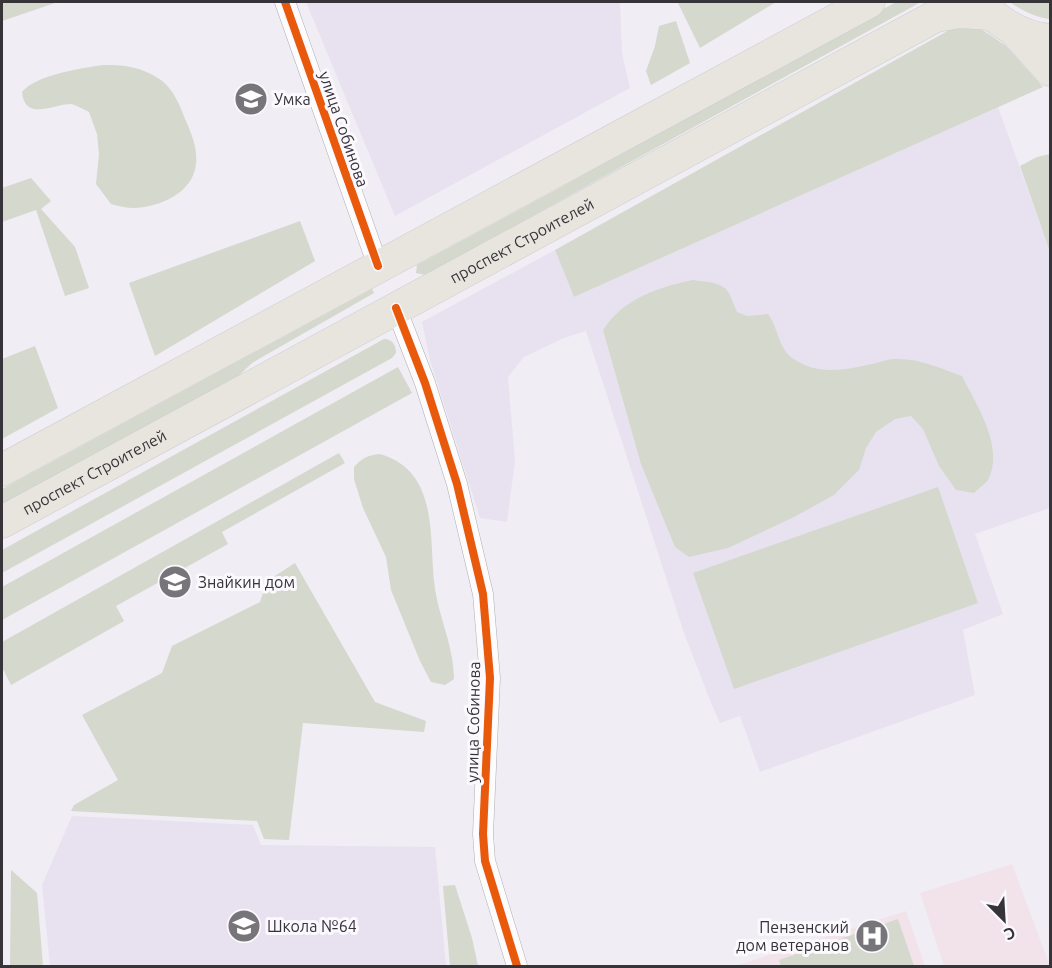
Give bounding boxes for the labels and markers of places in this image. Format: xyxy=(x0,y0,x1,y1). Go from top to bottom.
school or university icon: Умка xyxy=(233,81,269,117)
place label: Умка xyxy=(274,90,311,108)
school or university icon: Знайкин дом xyxy=(157,564,193,600)
place label: Знайкин дом xyxy=(198,573,295,591)
school or university icon: Школа №64 xyxy=(226,908,262,944)
place label: Школа №64 xyxy=(267,917,357,935)
place label: Пензенский дом ветеранов xyxy=(736,918,849,954)
hospital icon: Пензенский дом ветеранов xyxy=(854,918,890,954)

